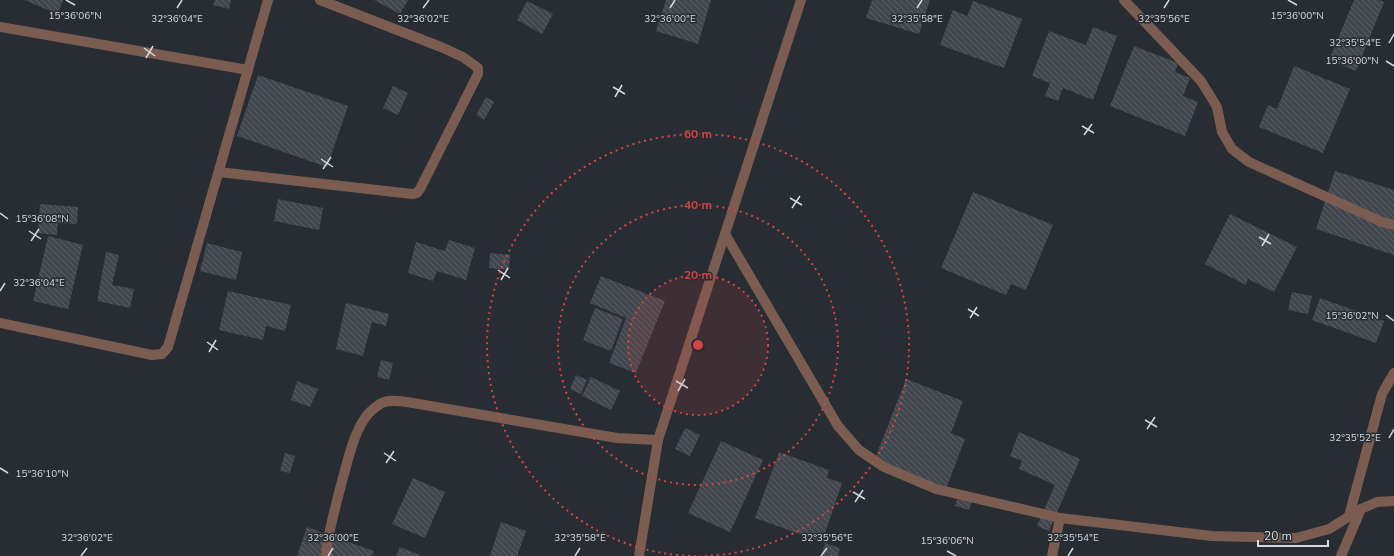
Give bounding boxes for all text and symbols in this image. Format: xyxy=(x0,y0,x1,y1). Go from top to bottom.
text: 15°36'06"N xyxy=(48,9,102,23)
text: 15°36'00"N xyxy=(1270,9,1324,23)
text: 32°36'04"E xyxy=(151,12,203,26)
text: 32°36'02"E xyxy=(397,12,449,26)
text: 32°36'00"E xyxy=(644,12,696,26)
text: 32°35'58"E xyxy=(891,12,943,26)
text: 32°35'56"E xyxy=(1138,12,1190,26)
text: 32°35'54"E xyxy=(1329,36,1381,50)
text: 15°36'00"N xyxy=(1325,54,1379,68)
text: 60 m xyxy=(684,126,712,142)
text: 40 m xyxy=(684,197,712,213)
text: 15°36'08"N xyxy=(15,212,69,226)
text: 20 m xyxy=(684,267,712,283)
text: 32°36'04"E xyxy=(13,276,65,290)
text: 15°36'02"N xyxy=(1325,309,1379,323)
centre of rings xyxy=(691,338,705,352)
text: 32°35'52"E xyxy=(1329,431,1381,445)
text: 15°36'10"N xyxy=(15,467,69,481)
scale bar xyxy=(1258,522,1328,548)
text: 20 m xyxy=(1264,528,1292,544)
text: 32°36'02"E xyxy=(61,531,113,545)
text: 32°36'00"E xyxy=(307,531,359,545)
text: 32°35'58"E xyxy=(554,531,606,545)
text: 32°35'56"E xyxy=(801,531,853,545)
text: 32°35'54"E xyxy=(1047,531,1099,545)
text: 15°36'06"N xyxy=(920,534,974,548)

